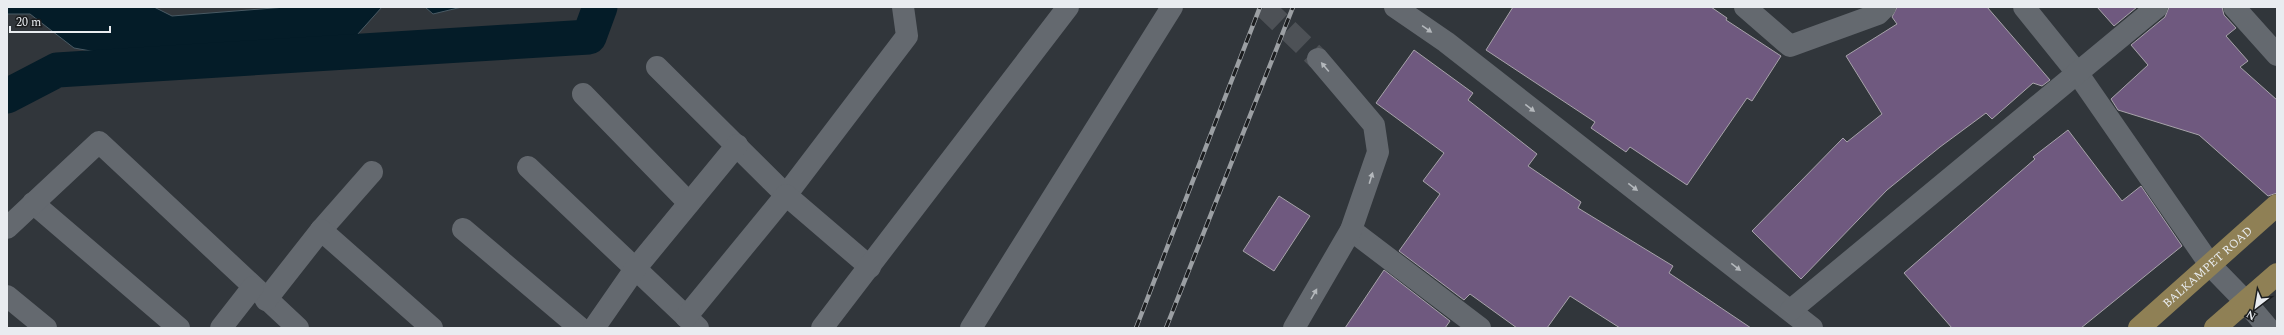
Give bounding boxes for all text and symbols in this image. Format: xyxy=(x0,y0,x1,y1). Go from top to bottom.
scale bar xyxy=(10,8,110,34)
text: 20 m xyxy=(16,13,41,32)
one-way arrow xyxy=(1422,25,1432,33)
one-way arrow xyxy=(1320,62,1329,73)
one-way arrow xyxy=(1525,103,1536,112)
one-way arrow xyxy=(1368,172,1374,184)
one-way arrow xyxy=(1628,183,1639,192)
street label: BALKAMPET ROAD xyxy=(2158,221,2257,312)
one-way arrow xyxy=(1731,263,1742,271)
north arrow xyxy=(2236,287,2276,327)
one-way arrow xyxy=(1310,288,1317,300)
text: N xyxy=(2243,306,2259,325)

